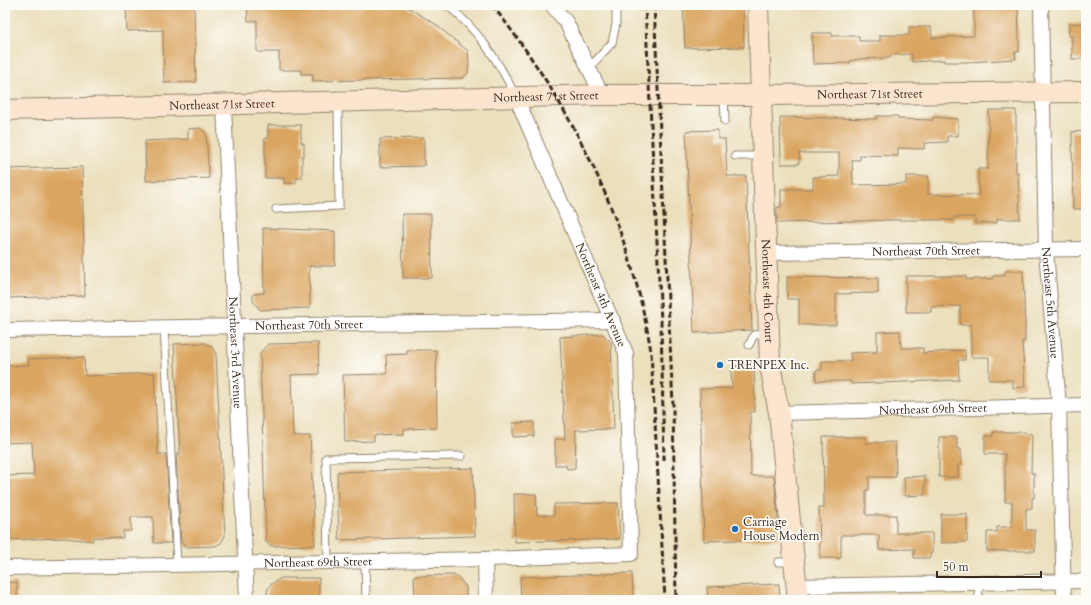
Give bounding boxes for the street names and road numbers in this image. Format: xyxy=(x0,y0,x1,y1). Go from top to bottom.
street label: Northeast 71st Street xyxy=(817,86,923,102)
street label: Northeast 71st Street xyxy=(493,87,599,106)
street label: Northeast 71st Street xyxy=(169,95,275,114)
street label: Northeast 4th Court xyxy=(758,239,777,343)
street label: Northeast 4th Avenue xyxy=(572,240,630,350)
street label: Northeast 70th Street xyxy=(872,242,980,260)
street label: Northeast 5th Avenue xyxy=(1038,246,1063,359)
street label: Northeast 3rd Avenue xyxy=(225,296,246,409)
street label: Northeast 70th Street xyxy=(255,316,363,334)
street label: Northeast 69th Street xyxy=(879,400,987,418)
street label: Northeast 69th Street xyxy=(264,553,372,571)

